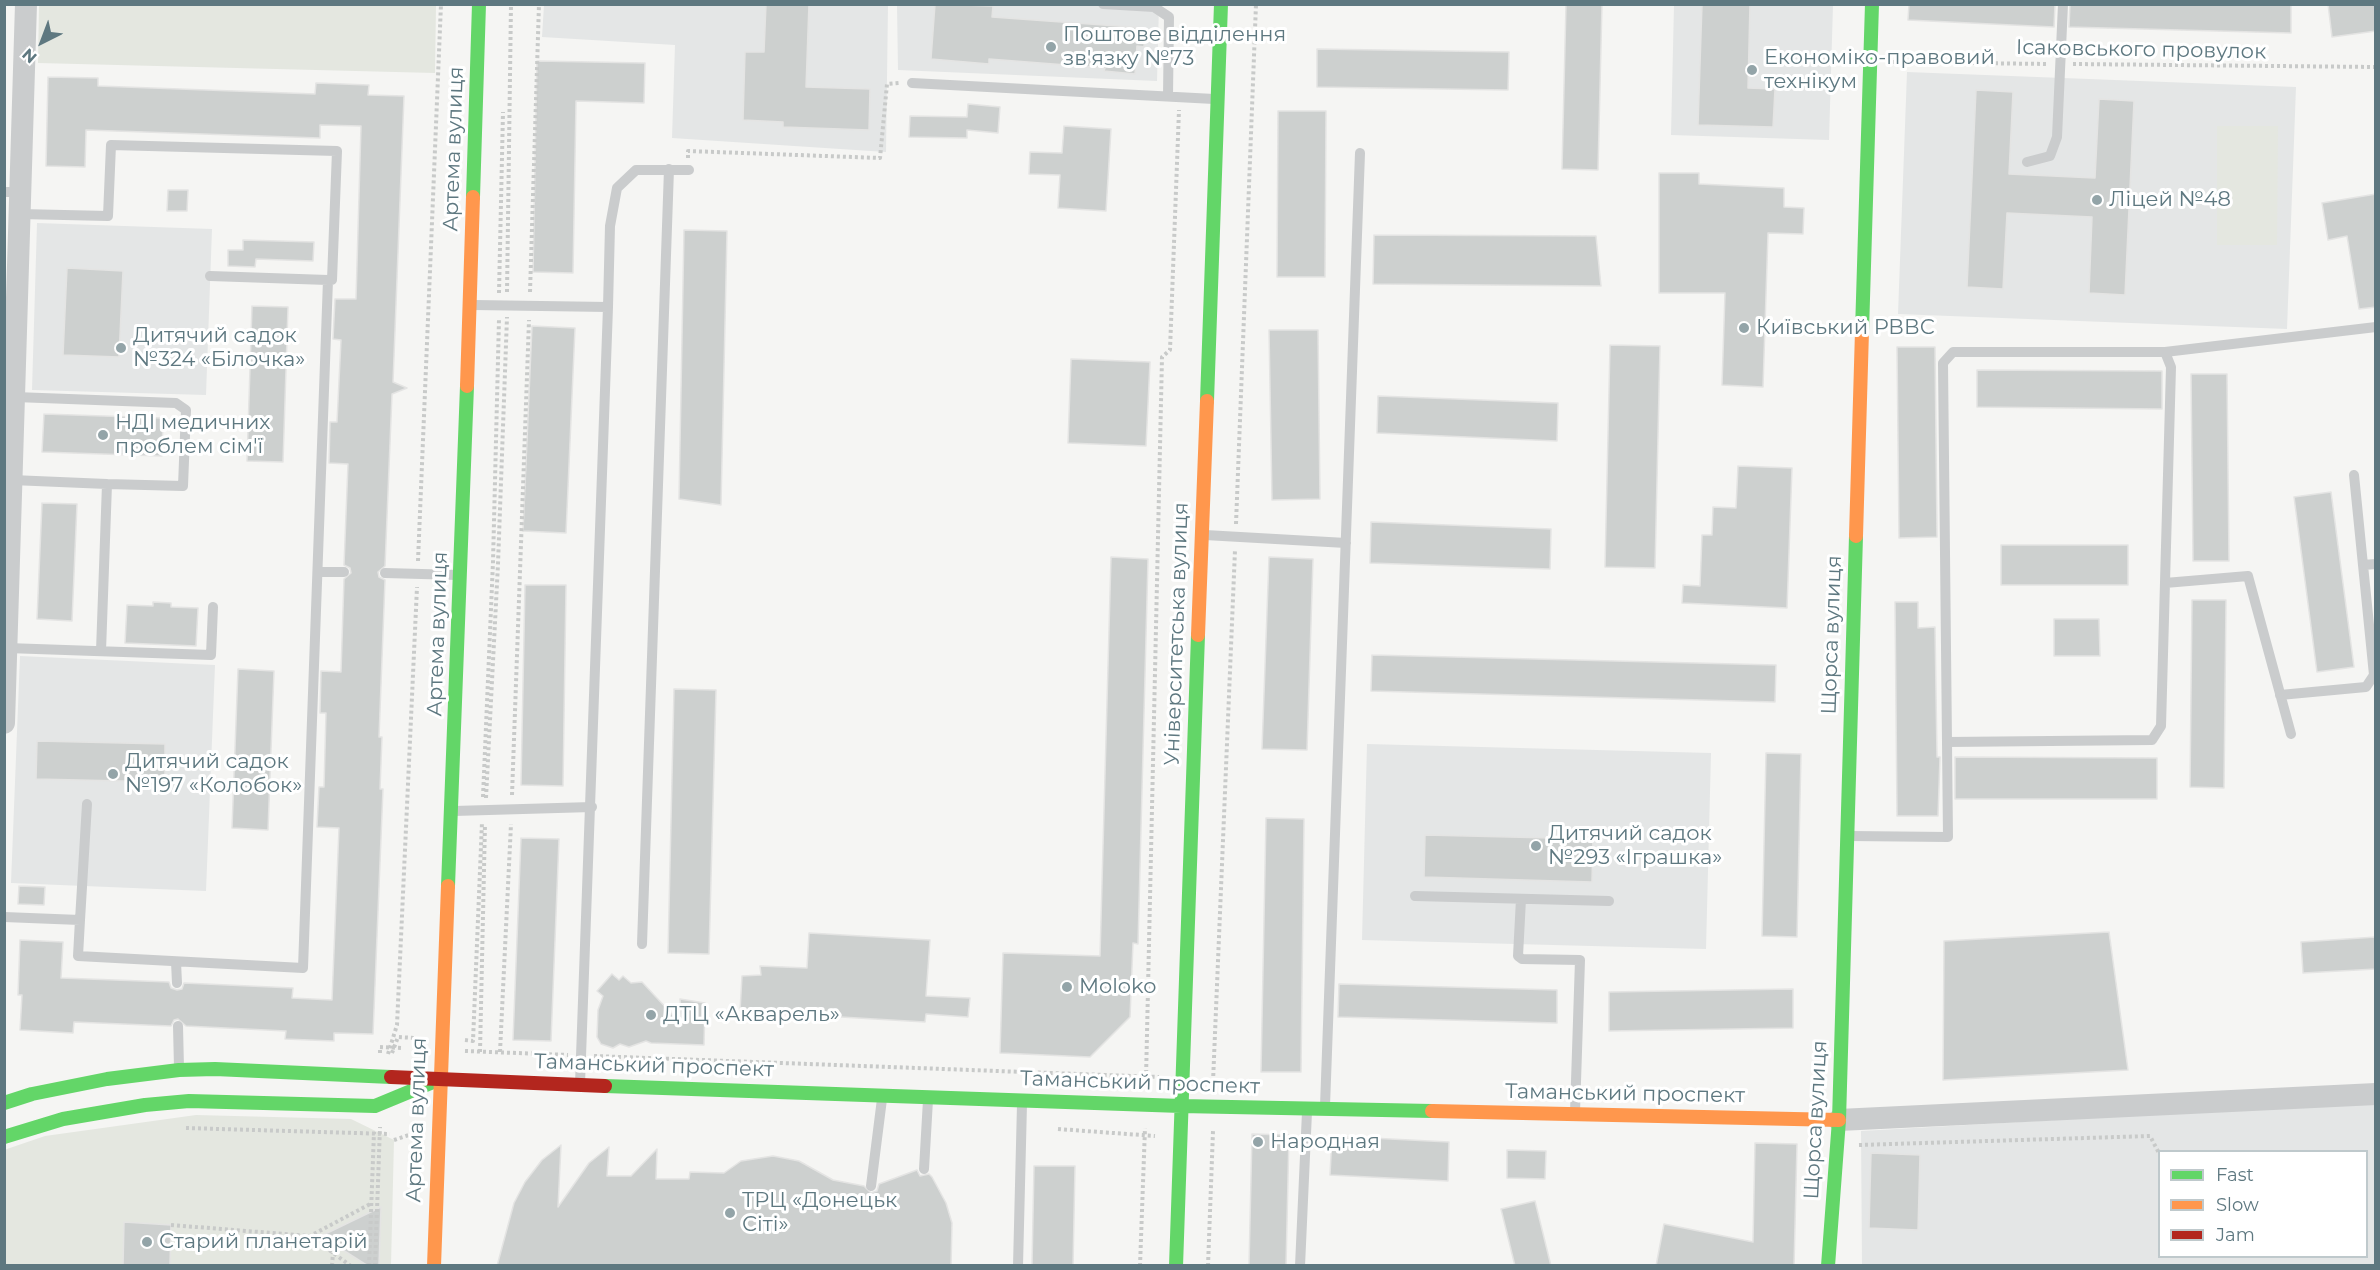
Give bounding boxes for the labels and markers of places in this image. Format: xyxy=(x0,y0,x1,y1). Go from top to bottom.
place label: Поштове відділення зв'язку №73 xyxy=(1063,22,1286,72)
marker: Поштове відділення зв'язку №73 xyxy=(1044,40,1058,54)
place label: Економіко-правовий технікум xyxy=(1764,45,1995,95)
marker: Економіко-правовий технікум xyxy=(1745,63,1759,77)
place label: Ліцей №48 xyxy=(2109,187,2231,213)
marker: Ліцей №48 xyxy=(2090,193,2104,207)
place label: Київський РВВС xyxy=(1756,315,1935,341)
marker: Київський РВВС xyxy=(1737,321,1751,335)
place label: Дитячий садок №324 «Білочка» xyxy=(133,323,305,373)
marker: Дитячий садок №324 «Білочка» xyxy=(114,341,128,355)
place label: НДІ медичних проблем сім'ї xyxy=(115,410,270,460)
marker: НДІ медичних проблем сім'ї xyxy=(96,428,110,442)
place label: Дитячий садок №197 «Колобок» xyxy=(125,749,302,799)
marker: Дитячий садок №197 «Колобок» xyxy=(106,767,120,781)
place label: Дитячий садок №293 «Іграшка» xyxy=(1548,821,1722,871)
marker: Дитячий садок №293 «Іграшка» xyxy=(1529,839,1543,853)
place label: Moloko xyxy=(1079,974,1156,1000)
marker: Moloko xyxy=(1060,980,1074,994)
place label: ДТЦ «Акварель» xyxy=(663,1002,840,1028)
marker: ДТЦ «Акварель» xyxy=(644,1008,658,1022)
place label: Народная xyxy=(1270,1129,1380,1155)
marker: Народная xyxy=(1251,1135,1265,1149)
place label: ТРЦ «Донецьк Сіті» xyxy=(742,1188,897,1238)
marker: ТРЦ «Донецьк Сіті» xyxy=(723,1206,737,1220)
place label: Старий планетарій xyxy=(159,1229,368,1255)
marker: Старий планетарій xyxy=(140,1235,154,1249)

